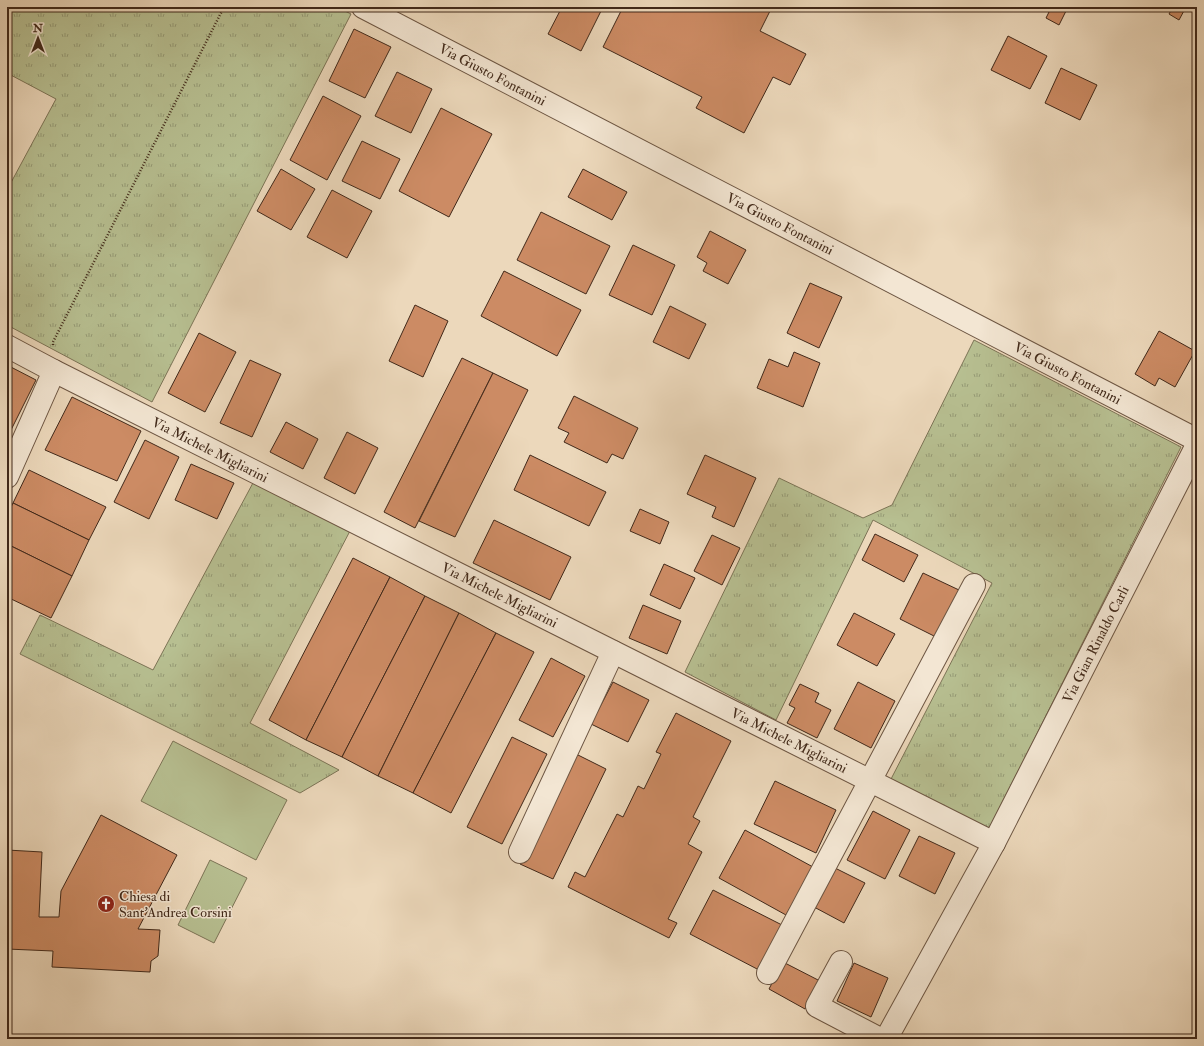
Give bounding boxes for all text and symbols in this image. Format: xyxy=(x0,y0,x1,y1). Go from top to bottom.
north arrow xyxy=(18,18,58,58)
text: N xyxy=(32,22,44,35)
street label: Via Giusto Fontanini xyxy=(436,39,549,109)
street label: Via Giusto Fontanini xyxy=(724,189,837,259)
street label: Via Giusto Fontanini xyxy=(1011,338,1124,408)
street label: Via Michele Migliarini xyxy=(149,413,271,486)
street label: Via Michele Migliarini xyxy=(439,559,561,631)
street label: Via Gian Rinaldo Carli xyxy=(1059,583,1132,706)
street label: Via Michele Migliarini xyxy=(728,704,850,777)
place label: Chiesa di Sant’Andrea Corsini xyxy=(119,888,232,921)
church icon: Chiesa di Sant’Andrea Corsini xyxy=(96,894,116,914)

